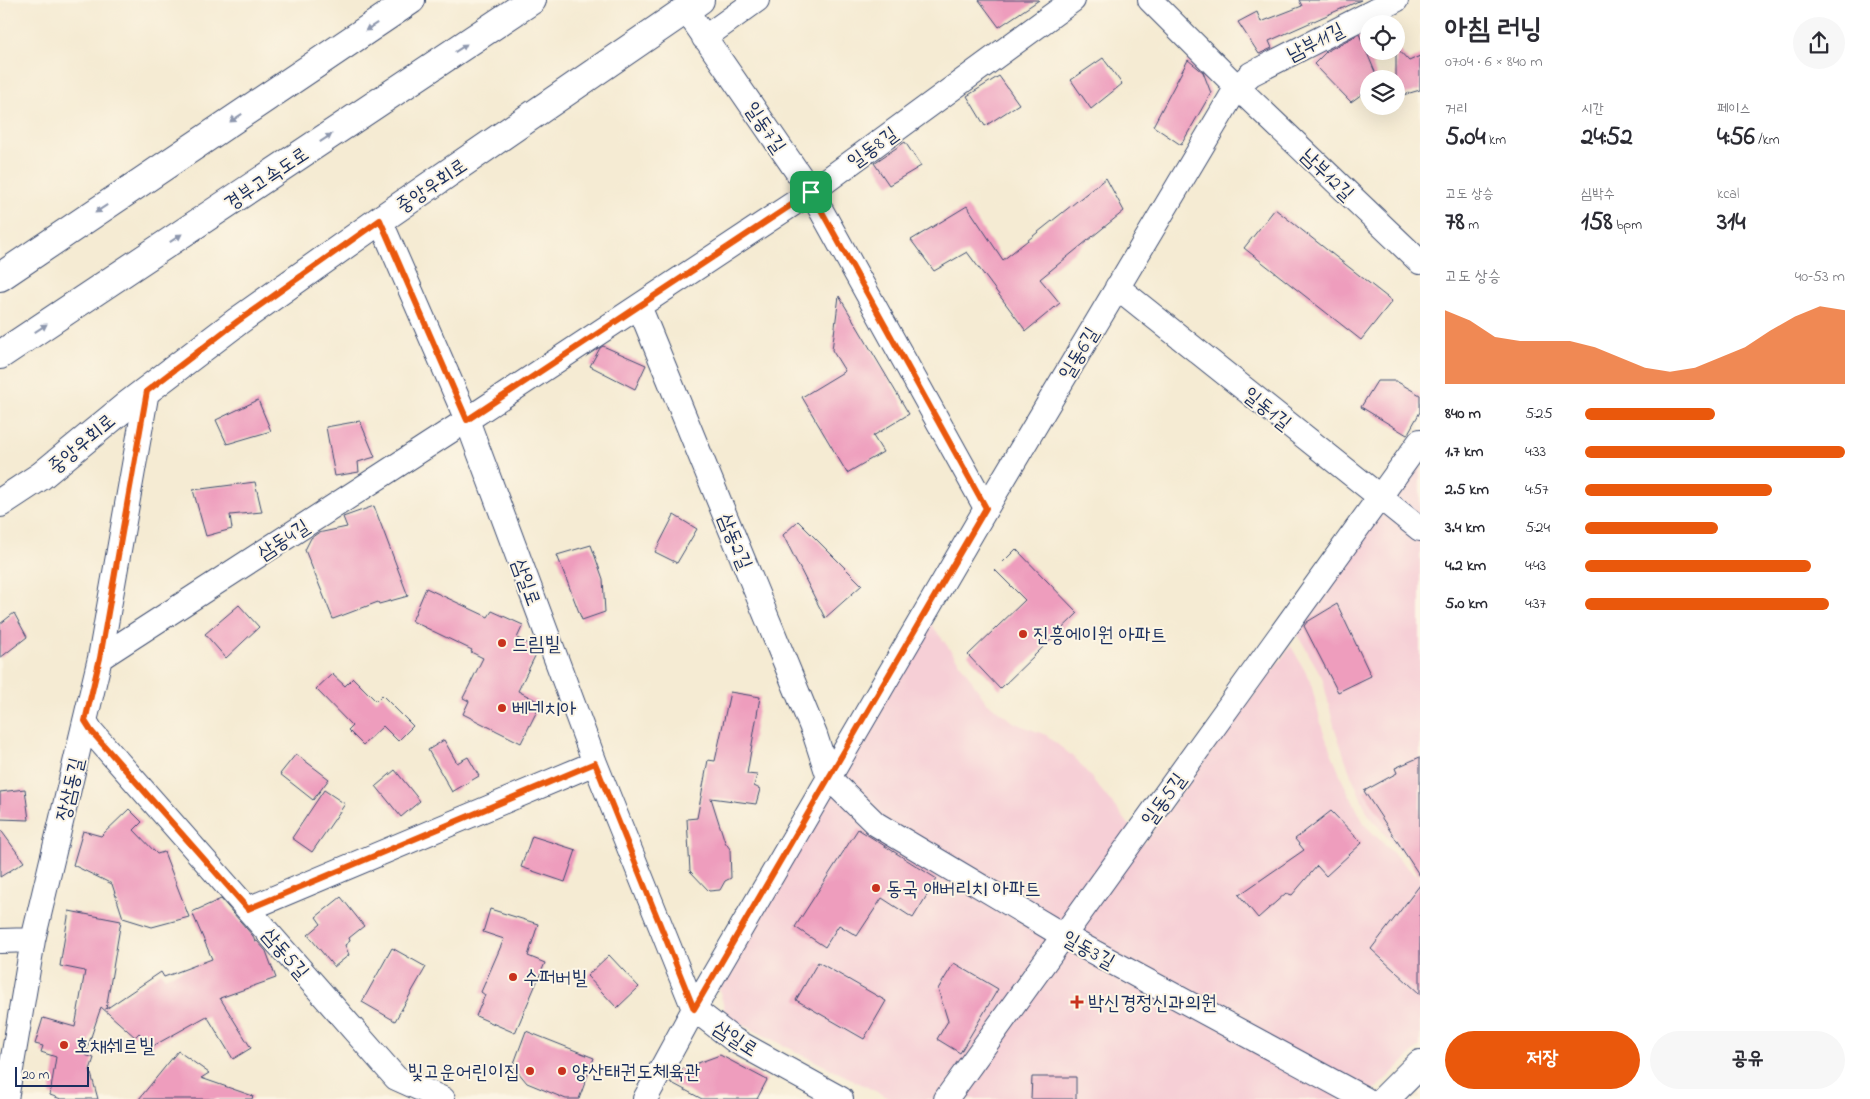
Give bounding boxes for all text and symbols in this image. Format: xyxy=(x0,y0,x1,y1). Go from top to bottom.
text: 아침 러닝 xyxy=(1445,10,1542,51)
map controls xyxy=(1360,15,1405,115)
button: locate xyxy=(1360,15,1405,60)
street label: 남부11길 xyxy=(1282,16,1350,70)
button: share xyxy=(1793,17,1845,69)
one-way arrow xyxy=(364,22,378,32)
one-way arrow xyxy=(454,43,467,52)
text: 07:04 · 6 × 840 m xyxy=(1445,50,1543,74)
button: layers xyxy=(1360,70,1405,115)
street label: 일동7길 xyxy=(736,97,792,160)
text: 거리 xyxy=(1445,99,1468,120)
text: 시간 xyxy=(1581,99,1604,120)
text: 페이스 xyxy=(1717,99,1751,120)
one-way arrow xyxy=(229,113,243,123)
text: 5.04 xyxy=(1445,120,1486,156)
text: 24:52 xyxy=(1581,120,1633,156)
text: 4:56 xyxy=(1717,120,1755,156)
street label: 일동8길 xyxy=(842,121,905,177)
text: km xyxy=(1486,130,1506,151)
text: /km xyxy=(1755,130,1780,151)
one-way arrow xyxy=(319,133,332,143)
street label: 경부고속도로 xyxy=(219,141,316,219)
street label: 남부12길 xyxy=(1293,143,1360,209)
street label: 중앙우회로 xyxy=(391,153,474,222)
pin xyxy=(790,171,832,213)
icon: arrive xyxy=(797,178,825,206)
text: 고도 상승 xyxy=(1445,184,1494,205)
text: 심박수 xyxy=(1581,184,1615,205)
text: kcal xyxy=(1717,184,1739,205)
one-way arrow xyxy=(95,204,108,214)
text: 78 xyxy=(1445,205,1465,241)
text: 158 xyxy=(1581,205,1613,241)
text: 314 xyxy=(1717,205,1746,241)
text: m xyxy=(1465,215,1479,236)
text: bpm xyxy=(1613,215,1642,236)
one-way arrow xyxy=(169,233,183,243)
text: 고도 상승 xyxy=(1445,265,1501,289)
text: 40–53 m xyxy=(1795,265,1845,289)
street label: 일동6길 xyxy=(1053,322,1107,386)
one-way arrow xyxy=(34,324,47,333)
street label: 일동1길 xyxy=(1236,381,1297,438)
text: 840 m xyxy=(1445,402,1481,426)
text: 5:25 xyxy=(1525,402,1553,426)
street label: 중앙우회로 xyxy=(42,408,123,482)
text: 1.7 km xyxy=(1445,440,1483,464)
text: 4:33 xyxy=(1525,440,1546,464)
text: 2.5 km xyxy=(1445,478,1489,502)
text: 4:57 xyxy=(1525,478,1549,502)
street label: 삼동2길 xyxy=(709,510,758,574)
street label: 삼동4길 xyxy=(253,514,316,569)
text: 3.4 km xyxy=(1445,516,1485,540)
text: 5:24 xyxy=(1525,516,1550,540)
text: 4.2 km xyxy=(1445,554,1486,578)
text: 4:43 xyxy=(1525,554,1546,578)
street label: 삼일로 xyxy=(503,555,547,610)
text: 5.0 km xyxy=(1445,592,1488,616)
text: 4:37 xyxy=(1525,592,1546,616)
place label: 진흥에이원 아파트 xyxy=(1033,622,1167,651)
marker: 진흥에이원 아파트 xyxy=(1017,628,1029,640)
place label: 드림빌 xyxy=(512,631,561,660)
marker: 드림빌 xyxy=(496,637,508,649)
place label: 베네치아 xyxy=(512,696,576,725)
marker: 베네치아 xyxy=(496,702,508,714)
street label: 장삼동길 xyxy=(50,755,93,824)
street label: 일동5길 xyxy=(1136,768,1194,833)
place label: 동국 애버리치 아파트 xyxy=(886,876,1041,905)
marker: 동국 애버리치 아파트 xyxy=(870,882,882,894)
street label: 삼동5길 xyxy=(254,923,315,987)
street label: 일동3길 xyxy=(1056,925,1120,978)
place label: 수퍼버빌 xyxy=(523,965,588,994)
marker: 수퍼버빌 xyxy=(507,971,519,983)
place label: 박신경정신과의원 xyxy=(1088,990,1217,1019)
marker: 박신경정신과의원 xyxy=(1070,995,1084,1009)
street label: 삼일로 xyxy=(706,1015,763,1065)
button: 저장 xyxy=(1445,1031,1640,1089)
button: 공유 xyxy=(1650,1031,1845,1089)
place label: 호채쉐르빌 xyxy=(74,1033,155,1062)
marker: 호채쉐르빌 xyxy=(58,1039,70,1051)
place label: 빛고운어린이집 xyxy=(407,1059,520,1088)
place label: 양산태권도체육관 xyxy=(572,1059,701,1088)
scale bar xyxy=(15,1064,89,1087)
text: 20 m xyxy=(22,1065,49,1086)
marker: 빛고운어린이집 xyxy=(524,1065,536,1077)
marker: 양산태권도체육관 xyxy=(556,1065,568,1077)

